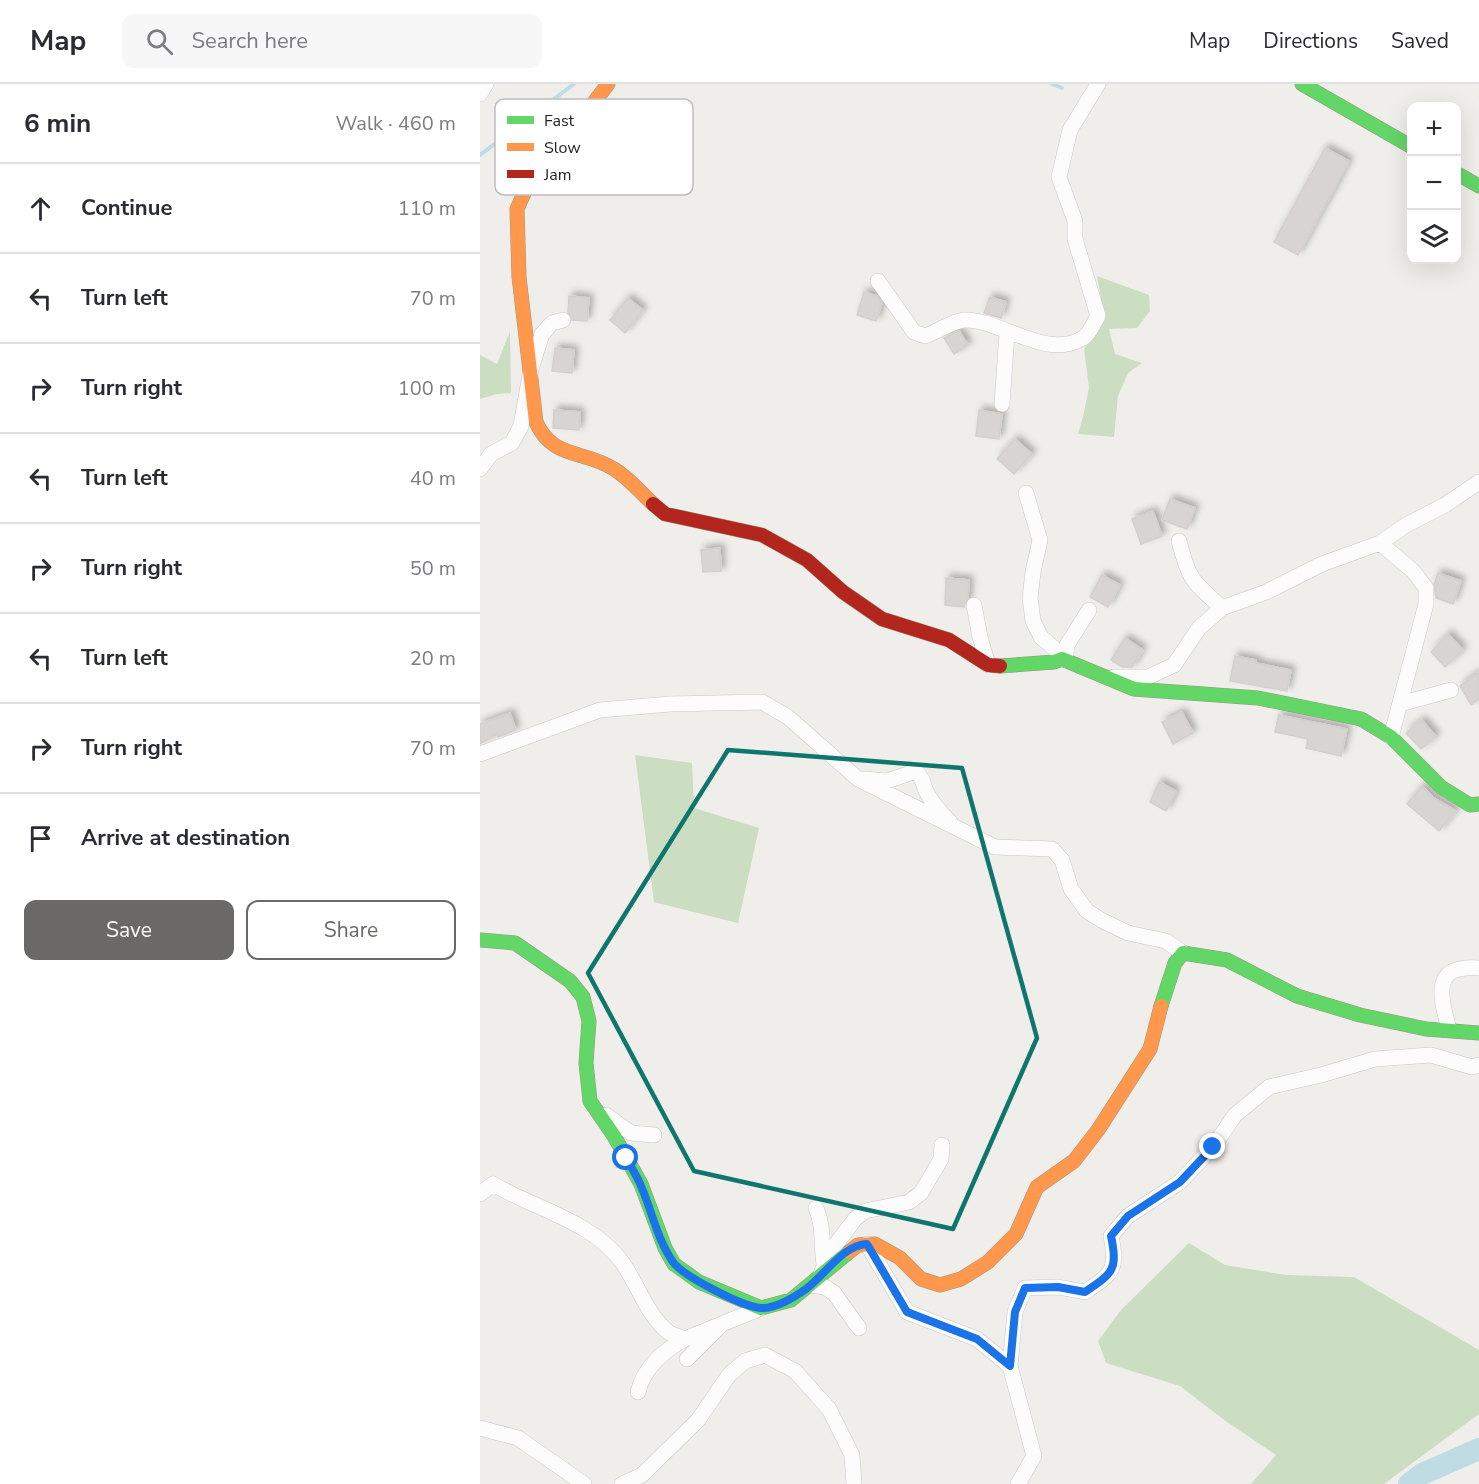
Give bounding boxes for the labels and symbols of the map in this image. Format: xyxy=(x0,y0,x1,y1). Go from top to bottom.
legend xyxy=(495,99,693,195)
text: Fast xyxy=(544,110,575,132)
text: Slow xyxy=(544,137,581,159)
text: Jam xyxy=(543,164,571,186)
route end xyxy=(1199,1133,1225,1159)
route start xyxy=(612,1144,638,1170)

